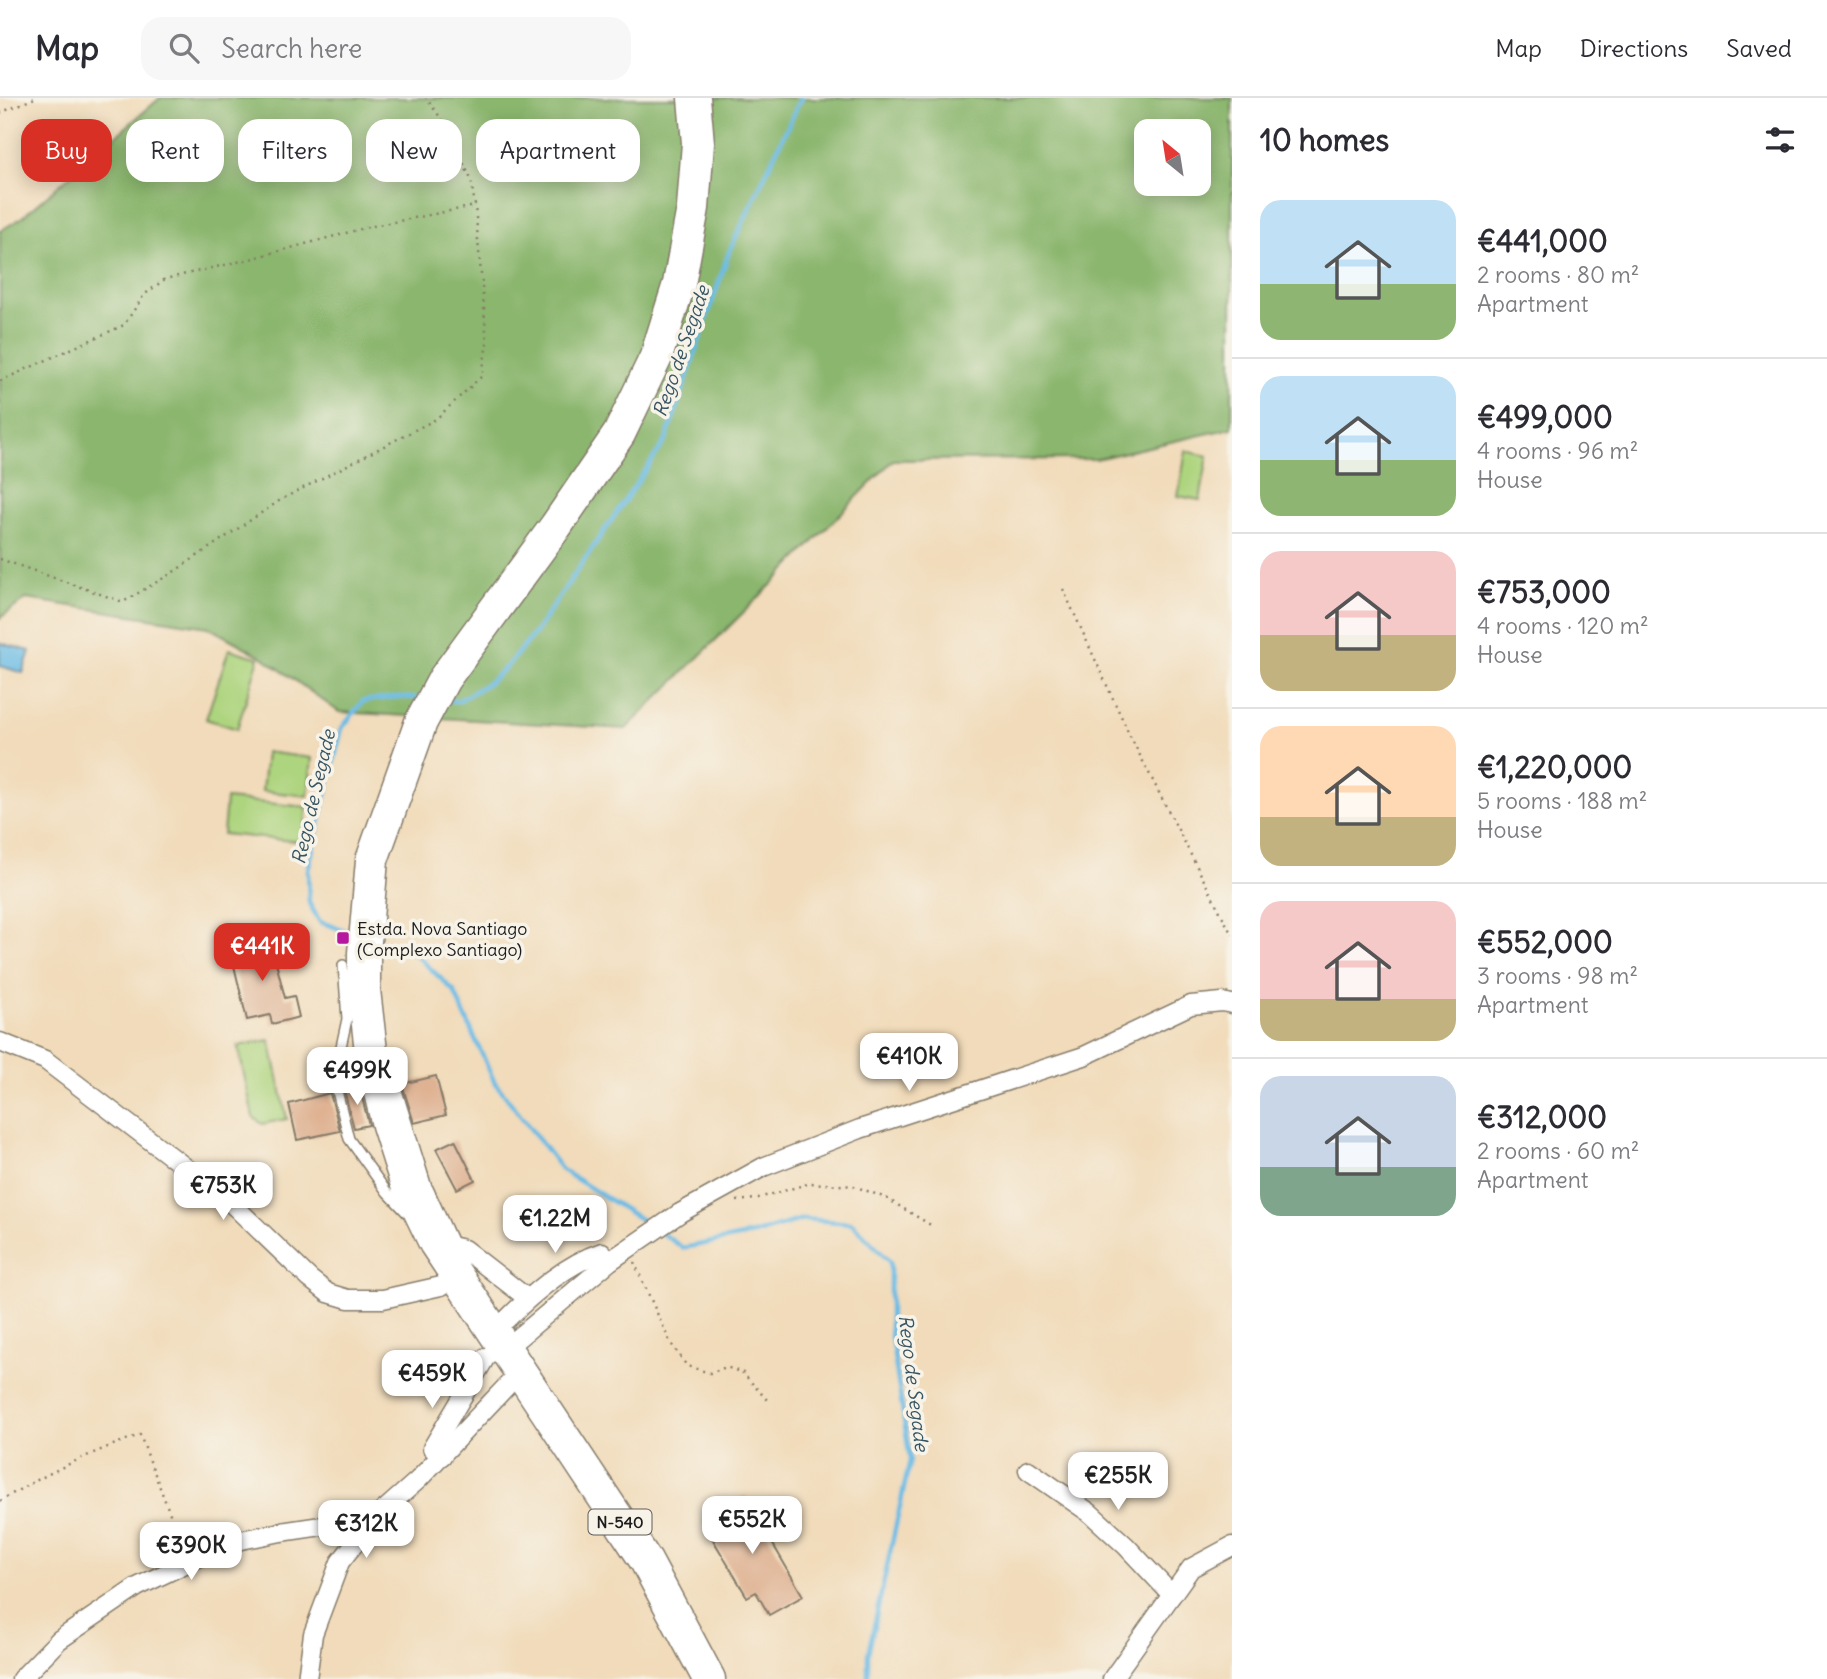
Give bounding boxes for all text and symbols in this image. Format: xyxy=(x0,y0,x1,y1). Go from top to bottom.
search box xyxy=(141,17,631,80)
text: Map xyxy=(35,27,99,69)
icon: search xyxy=(165,29,203,67)
text: Search here xyxy=(221,32,362,65)
text: Map xyxy=(1495,33,1542,63)
text: Directions xyxy=(1580,33,1688,63)
text: Saved xyxy=(1726,33,1792,63)
chip: Buy xyxy=(21,119,112,182)
chip: Rent xyxy=(126,119,224,182)
chip: Filters xyxy=(238,119,352,182)
chip: New xyxy=(366,119,462,182)
chip: Apartment xyxy=(476,119,640,182)
north arrow xyxy=(1134,119,1211,196)
map controls xyxy=(1134,119,1211,196)
text: 10 homes xyxy=(1260,121,1389,159)
icon: filters xyxy=(1761,121,1799,159)
text: €441,000 xyxy=(1477,222,1608,260)
icon: home xyxy=(1316,228,1400,312)
text: 2 rooms · 80 m² xyxy=(1477,260,1639,289)
water label: Rego de Segade xyxy=(647,281,715,420)
text: Apartment xyxy=(1477,289,1589,318)
text: €499,000 xyxy=(1477,398,1613,436)
icon: home xyxy=(1316,404,1400,488)
text: 4 rooms · 96 m² xyxy=(1477,436,1638,465)
text: House xyxy=(1477,465,1543,494)
text: €753,000 xyxy=(1477,573,1611,611)
icon: home xyxy=(1316,579,1400,663)
text: 4 rooms · 120 m² xyxy=(1477,611,1649,640)
text: House xyxy=(1477,640,1543,669)
water label: Rego de Segade xyxy=(286,726,341,866)
text: €1,220,000 xyxy=(1477,748,1632,786)
icon: home xyxy=(1316,754,1400,838)
text: 5 rooms · 188 m² xyxy=(1477,786,1647,815)
text: House xyxy=(1477,815,1543,844)
place label: Estda. Nova Santiago (Complexo Santiago) xyxy=(357,917,527,961)
text: €552,000 xyxy=(1477,923,1613,961)
pin: €441K xyxy=(213,924,311,983)
icon: home xyxy=(1316,929,1400,1013)
marker: Estda. Nova Santiago (Complexo Santiago) xyxy=(335,930,351,946)
text: €441K xyxy=(230,931,294,960)
text: 3 rooms · 98 m² xyxy=(1477,961,1638,990)
text: Apartment xyxy=(1477,990,1589,1019)
pin: €410K xyxy=(860,1034,958,1093)
text: €410K xyxy=(876,1041,942,1070)
pin: €499K xyxy=(308,1048,406,1107)
text: €499K xyxy=(323,1055,391,1084)
text: €312,000 xyxy=(1477,1098,1607,1136)
icon: home xyxy=(1316,1104,1400,1188)
text: 2 rooms · 60 m² xyxy=(1477,1136,1639,1165)
pin: €753K xyxy=(174,1162,272,1222)
text: Apartment xyxy=(1477,1165,1589,1194)
text: €753K xyxy=(190,1170,256,1199)
pin: €1.22M xyxy=(498,1196,612,1255)
text: €1.22M xyxy=(519,1203,591,1232)
water label: Rego de Segade xyxy=(894,1314,934,1454)
pin: €459K xyxy=(383,1350,481,1410)
text: €459K xyxy=(398,1358,466,1387)
pin: €255K xyxy=(1069,1452,1167,1512)
text: €255K xyxy=(1084,1460,1152,1489)
pin: €552K xyxy=(703,1496,801,1556)
pin: €312K xyxy=(317,1500,415,1560)
text: €552K xyxy=(718,1504,786,1533)
text: €312K xyxy=(334,1508,398,1537)
road number: N-540 xyxy=(588,1510,652,1534)
pin: €390K xyxy=(142,1522,240,1582)
text: €390K xyxy=(156,1530,226,1559)

